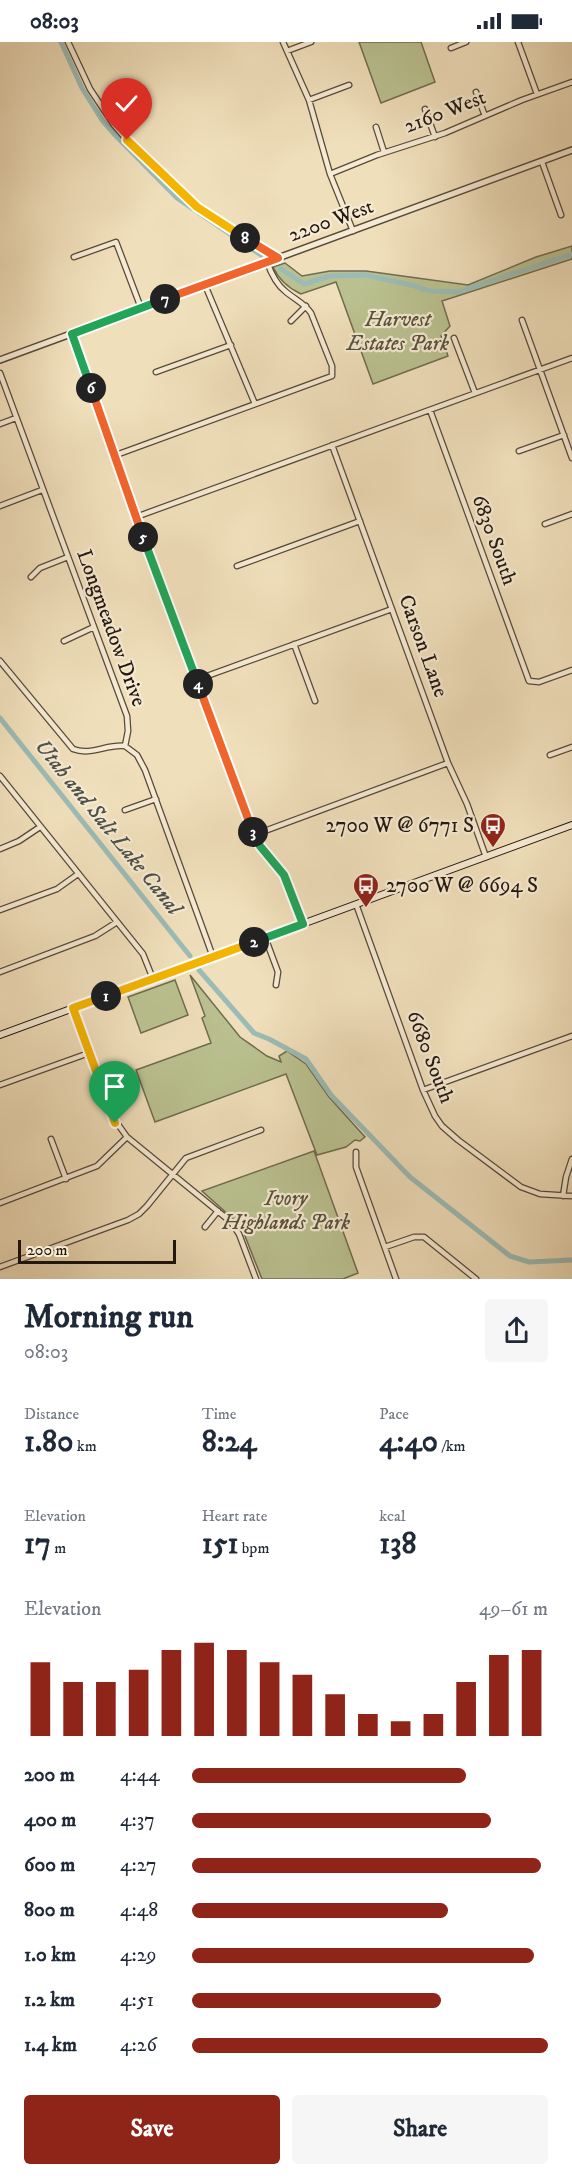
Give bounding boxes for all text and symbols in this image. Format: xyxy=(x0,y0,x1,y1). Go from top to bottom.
text: 08:03 xyxy=(30,8,79,35)
pin xyxy=(101,78,152,140)
street label: 2160 West xyxy=(401,84,490,139)
icon: check xyxy=(110,87,143,120)
street label: 2200 West xyxy=(285,194,377,248)
pin: 8 xyxy=(230,223,260,253)
text: 8 xyxy=(241,228,249,248)
pin: 7 xyxy=(150,284,180,314)
text: 7 xyxy=(161,289,169,309)
park label: Harvest Estates Park xyxy=(346,307,449,357)
pin: 6 xyxy=(76,373,106,403)
text: 6 xyxy=(87,378,95,398)
street label: 6830 South xyxy=(466,491,522,589)
pin: 5 xyxy=(128,522,158,552)
text: 5 xyxy=(139,527,147,547)
street label: Longmeadow Drive xyxy=(71,546,152,710)
street label: Carson Lane xyxy=(392,591,454,701)
pin: 4 xyxy=(183,669,213,699)
text: 4 xyxy=(193,674,203,694)
water label: Utah and Salt Lake Canal xyxy=(29,734,189,922)
bus stop icon: 2700 W @ 6771 S xyxy=(478,811,508,849)
place label: 2700 W @ 6771 S xyxy=(326,813,474,839)
pin: 3 xyxy=(238,817,268,847)
text: 3 xyxy=(250,822,256,842)
bus stop icon: 2700 W @ 6694 S xyxy=(351,871,381,909)
place label: 2700 W @ 6694 S xyxy=(386,873,538,899)
pin: 2 xyxy=(239,927,269,957)
text: 2 xyxy=(250,932,258,952)
pin: 1 xyxy=(91,981,121,1011)
text: 1 xyxy=(103,986,109,1006)
street label: 6680 South xyxy=(400,1007,460,1107)
pin xyxy=(89,1061,140,1123)
icon: arrive xyxy=(98,1070,131,1103)
park label: Ivory Highlands Park xyxy=(221,1186,350,1236)
scale bar xyxy=(18,1237,176,1264)
text: 200 m xyxy=(27,1240,68,1260)
text: Morning run xyxy=(24,1297,193,1338)
button: share xyxy=(485,1299,548,1362)
text: 08:03 xyxy=(24,1340,68,1365)
text: Distance xyxy=(24,1404,79,1424)
text: Time xyxy=(202,1404,236,1424)
text: Pace xyxy=(379,1404,409,1424)
text: 1.80 xyxy=(24,1424,73,1461)
text: 8:24 xyxy=(202,1424,257,1461)
text: 4:40 xyxy=(379,1424,438,1461)
text: km xyxy=(73,1436,97,1456)
text: /km xyxy=(438,1436,466,1456)
text: Elevation xyxy=(24,1506,86,1526)
text: Heart rate xyxy=(202,1506,267,1526)
text: kcal xyxy=(379,1506,406,1526)
text: 17 xyxy=(24,1526,51,1563)
text: 151 xyxy=(202,1526,238,1563)
text: 138 xyxy=(379,1526,417,1563)
text: m xyxy=(51,1538,66,1558)
text: bpm xyxy=(238,1538,269,1558)
text: Elevation xyxy=(24,1597,101,1622)
text: 49–61 m xyxy=(479,1597,548,1622)
text: 200 m xyxy=(24,1763,75,1788)
text: 4:44 xyxy=(120,1763,160,1788)
text: 400 m xyxy=(24,1808,76,1833)
text: 4:37 xyxy=(120,1808,155,1833)
text: 600 m xyxy=(24,1853,75,1878)
text: 4:27 xyxy=(120,1853,157,1878)
text: 800 m xyxy=(24,1898,75,1923)
text: 4:48 xyxy=(120,1898,158,1923)
text: 1.0 km xyxy=(24,1943,76,1968)
text: 4:29 xyxy=(120,1943,157,1968)
text: 1.2 km xyxy=(24,1988,75,2013)
text: 4:51 xyxy=(120,1988,154,2013)
text: 1.4 km xyxy=(24,2033,77,2058)
text: 4:26 xyxy=(120,2033,157,2058)
button: Save xyxy=(24,2095,280,2164)
button: Share xyxy=(292,2095,548,2164)

